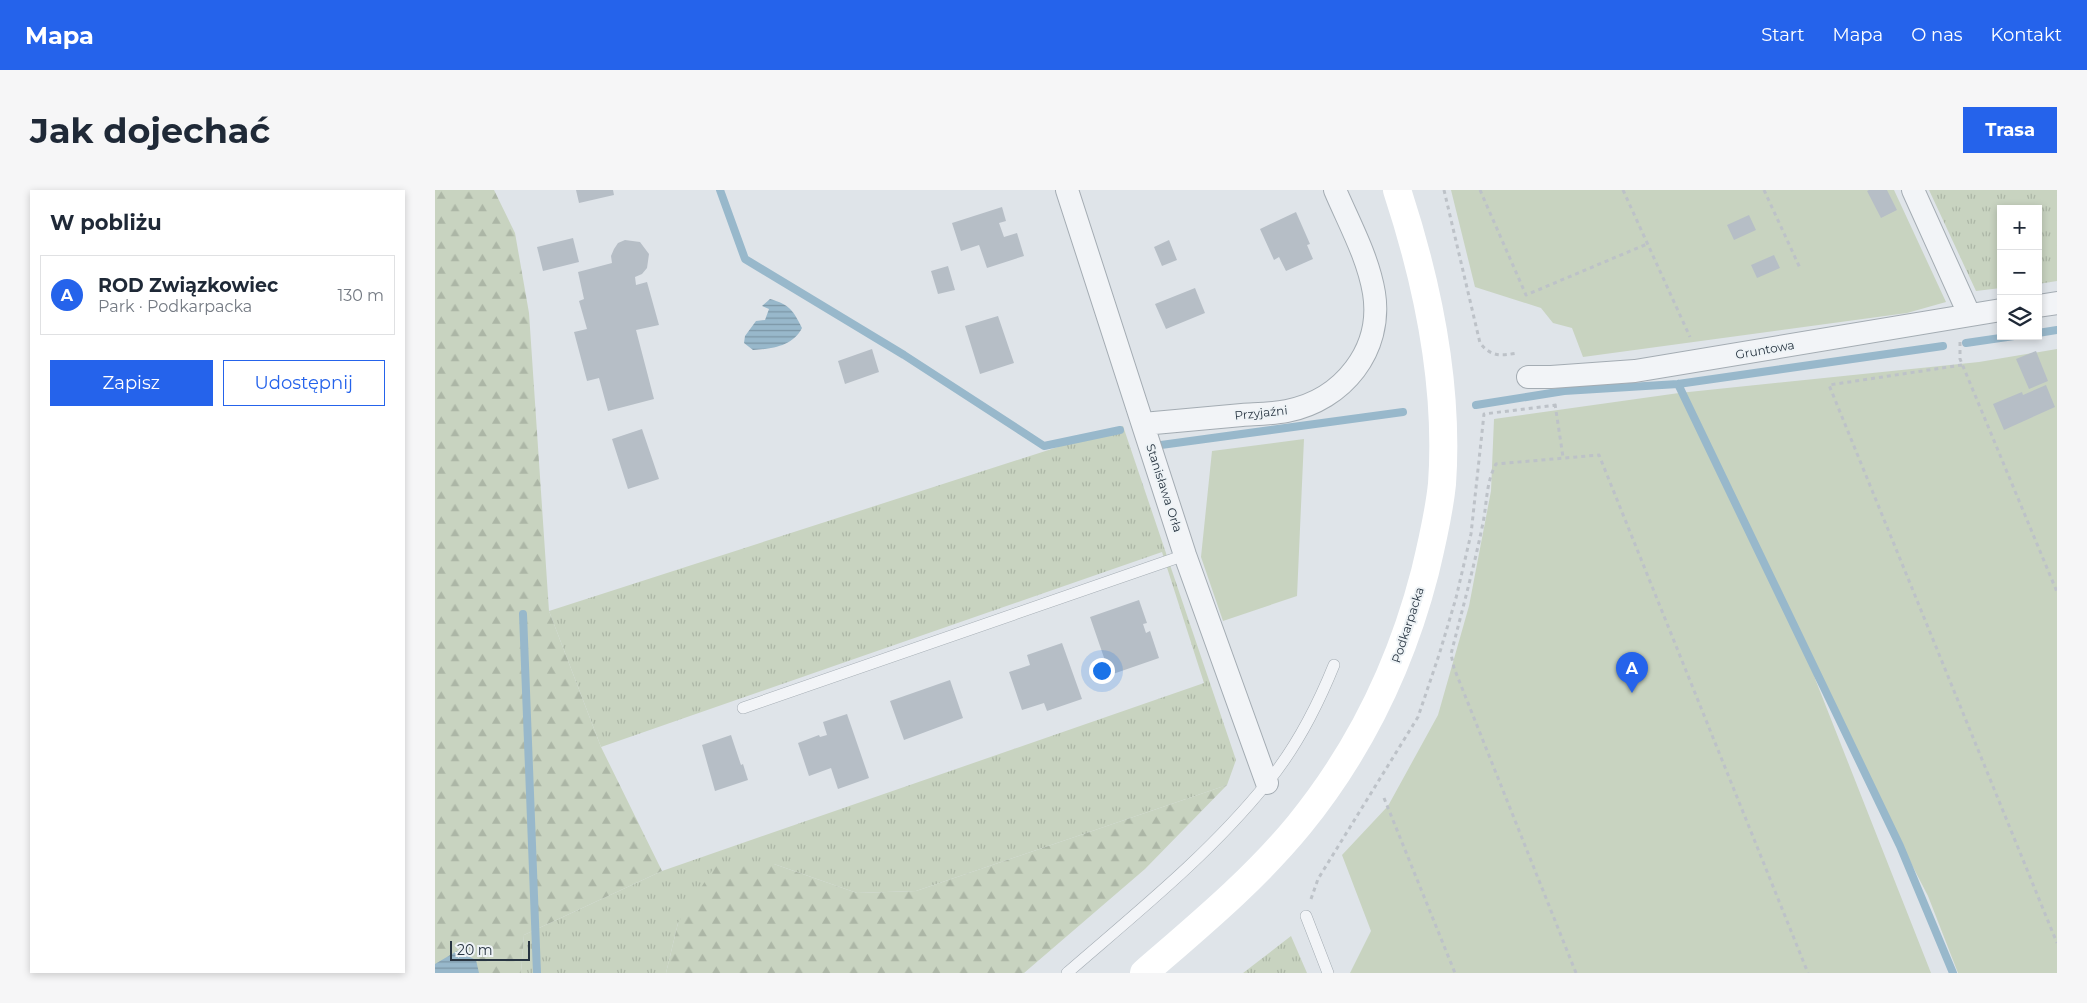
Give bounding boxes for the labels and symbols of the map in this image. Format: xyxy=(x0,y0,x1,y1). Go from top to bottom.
street label: Gruntowa xyxy=(1734,337,1796,362)
street label: Przyjaźni xyxy=(1234,402,1288,423)
street label: Stanisława Orła xyxy=(1143,442,1186,534)
street label: Podkarpacka xyxy=(1388,585,1427,665)
pin: A xyxy=(1616,652,1648,693)
your location xyxy=(1089,658,1115,684)
scale bar xyxy=(450,938,530,961)

